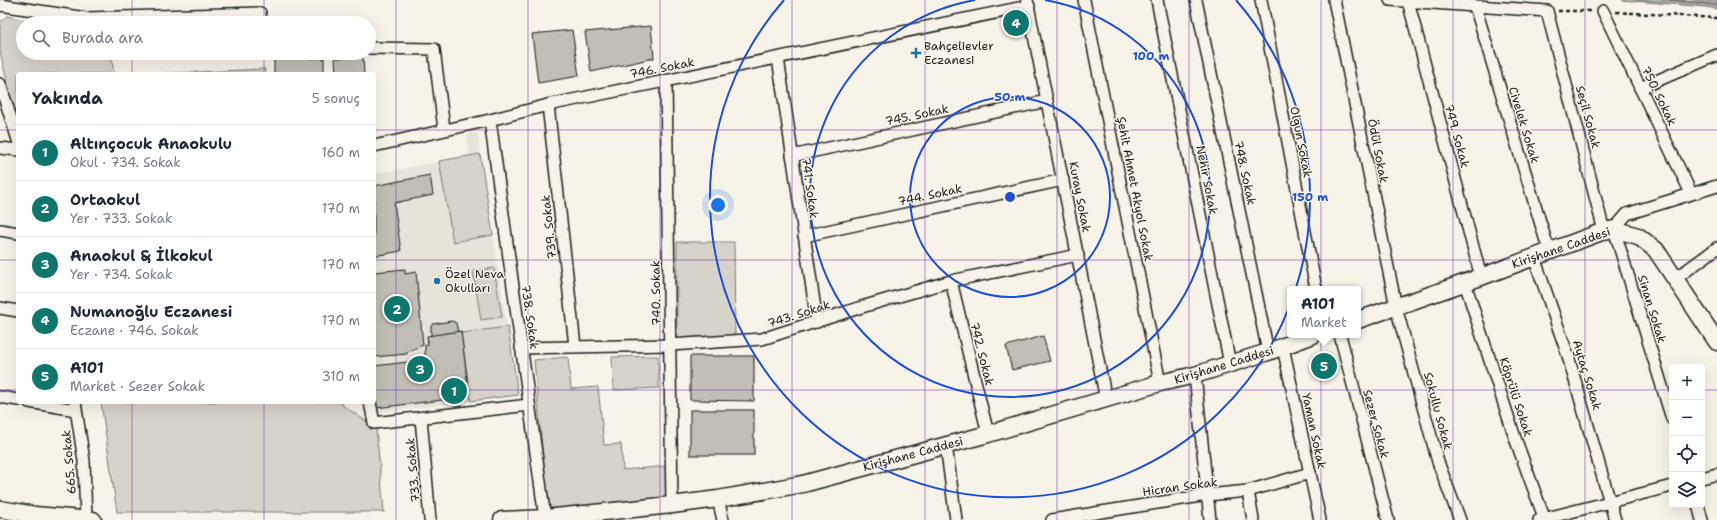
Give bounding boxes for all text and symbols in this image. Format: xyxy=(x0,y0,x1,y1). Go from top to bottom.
pin: 4 xyxy=(1003,8,1029,38)
search box xyxy=(16,16,376,60)
icon: search xyxy=(30,27,52,49)
text: Burada ara xyxy=(62,28,143,48)
place label: Bahçelievler Eczanesi xyxy=(924,38,994,68)
marker: Bahçelievler Eczanesi xyxy=(911,48,921,58)
text: 100 m xyxy=(1133,48,1170,64)
street label: 746. Sokak xyxy=(628,54,696,82)
street label: 750. Sokak xyxy=(1638,64,1680,129)
street label: Seçil Sokak xyxy=(1572,84,1604,150)
street label: Civelek Sokak xyxy=(1505,85,1543,165)
text: Yakında xyxy=(32,87,103,109)
text: 50 m xyxy=(995,89,1026,105)
text: 5 sonuç xyxy=(312,90,360,107)
street label: 745. Sokak xyxy=(884,100,950,130)
street label: 749. Sokak xyxy=(1441,102,1473,170)
street label: Olgun Sokak xyxy=(1286,105,1316,179)
street label: Şehit Ahmet Akyol Sokak xyxy=(1113,115,1157,263)
street label: Ödül Sokak xyxy=(1364,117,1392,185)
text: Altınçocuk Anaokulu xyxy=(70,134,232,154)
street label: 748. Sokak xyxy=(1230,139,1260,207)
text: 1 xyxy=(42,144,48,161)
text: 160 m xyxy=(322,144,360,161)
street label: Nehir Sokak xyxy=(1192,144,1222,216)
text: Okul · 734. Sokak xyxy=(70,154,181,171)
street label: 741. Sokak xyxy=(798,156,822,220)
street label: Kuray Sokak xyxy=(1065,160,1095,234)
street label: 744. Sokak xyxy=(896,180,964,210)
text: 150 m xyxy=(1292,189,1328,205)
text: Ortaokul xyxy=(70,190,140,210)
centre of rings xyxy=(1003,190,1017,204)
street label: 739. Sokak xyxy=(538,194,560,260)
your location xyxy=(708,195,728,215)
text: 2 xyxy=(40,200,50,217)
text: 170 m xyxy=(322,200,360,217)
text: Yer · 733. Sokak xyxy=(70,210,172,227)
street label: Kirişhane Caddesi xyxy=(1510,224,1612,272)
text: Anaokul & İlkokul xyxy=(70,246,213,266)
text: 3 xyxy=(40,256,50,273)
text: 170 m xyxy=(322,256,360,273)
street label: 740. Sokak xyxy=(647,260,665,326)
text: Yer · 734. Sokak xyxy=(70,266,172,283)
place label: Özel Neva Okulları xyxy=(445,266,504,296)
street label: Sinan Sokak xyxy=(1634,273,1670,345)
marker: Özel Neva Okulları xyxy=(432,276,442,286)
street label: 738. Sokak xyxy=(518,284,542,350)
popup xyxy=(1287,286,1361,338)
pin: 2 xyxy=(384,294,410,324)
text: A101 xyxy=(1301,294,1335,314)
street label: 743. Sokak xyxy=(766,296,832,332)
text: Numanoğlu Eczanesi xyxy=(70,302,232,322)
text: 4 xyxy=(40,312,50,329)
text: 170 m xyxy=(322,312,360,329)
text: Market xyxy=(1301,314,1347,331)
street label: 742. Sokak xyxy=(966,321,998,388)
text: Eczane · 746. Sokak xyxy=(70,322,199,339)
street label: Aytaç Sokak xyxy=(1569,338,1605,412)
street label: Kirişhane Caddesi xyxy=(1172,342,1276,388)
pin: 5 xyxy=(1311,351,1337,381)
pin: 3 xyxy=(407,354,433,384)
street label: Köprülü Sokak xyxy=(1496,355,1536,439)
text: A101 xyxy=(70,358,104,378)
map controls xyxy=(1669,364,1705,508)
button: + xyxy=(1669,364,1705,400)
text: 5 xyxy=(41,368,49,385)
text: 310 m xyxy=(322,368,360,385)
street label: Sokullu Sokak xyxy=(1420,370,1456,452)
pin: 1 xyxy=(441,376,467,406)
text: Market · Sezer Sokak xyxy=(70,378,205,395)
street label: Sezer Sokak xyxy=(1359,388,1393,460)
street label: Yaman Sokak xyxy=(1298,392,1330,470)
button: − xyxy=(1669,400,1705,436)
street label: 665. Sokak xyxy=(58,429,80,495)
street label: Kirişhane Caddesi xyxy=(861,433,965,475)
button: locate xyxy=(1669,436,1705,472)
street label: 733. Sokak xyxy=(402,437,424,503)
button: layers xyxy=(1669,472,1705,508)
street label: Hicran Sokak xyxy=(1141,474,1219,500)

